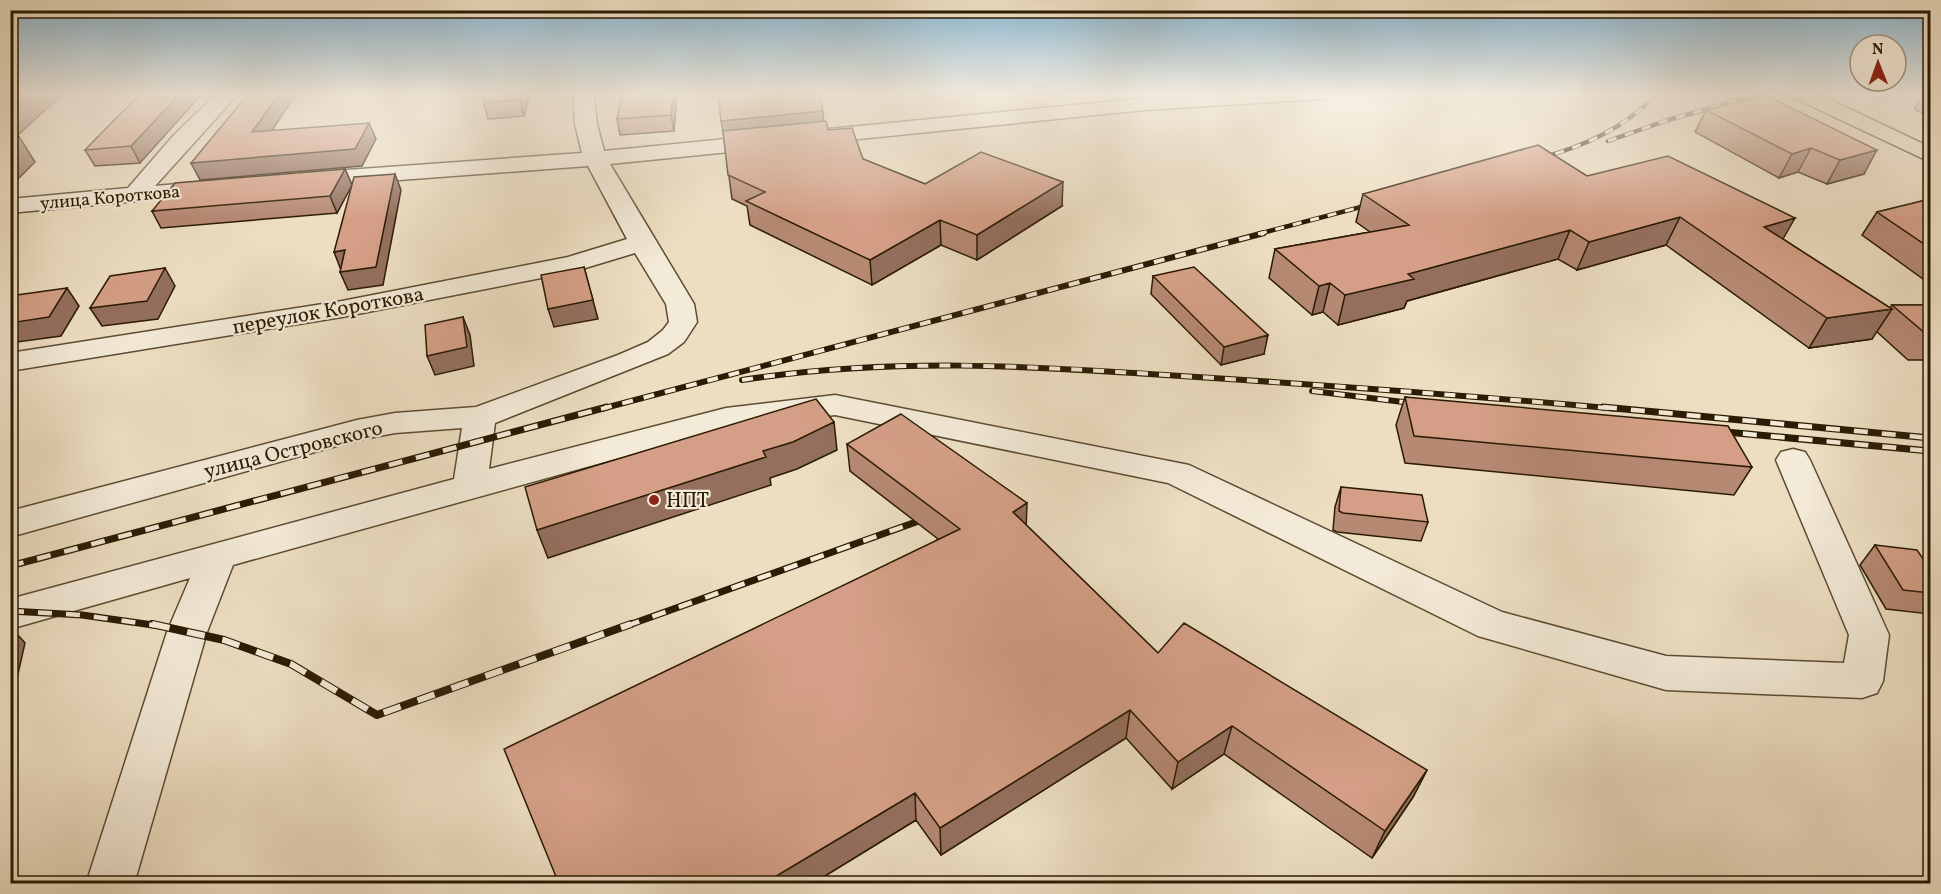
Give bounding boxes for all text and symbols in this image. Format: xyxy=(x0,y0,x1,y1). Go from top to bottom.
north arrow xyxy=(1848,33,1908,93)
text: N xyxy=(1872,39,1884,61)
street label: улица Короткова xyxy=(39,180,181,217)
street label: переулок Короткова xyxy=(230,280,426,343)
street label: улица Островского xyxy=(201,414,386,487)
place label: НПТ xyxy=(666,487,709,516)
marker: НПТ xyxy=(647,493,661,507)

